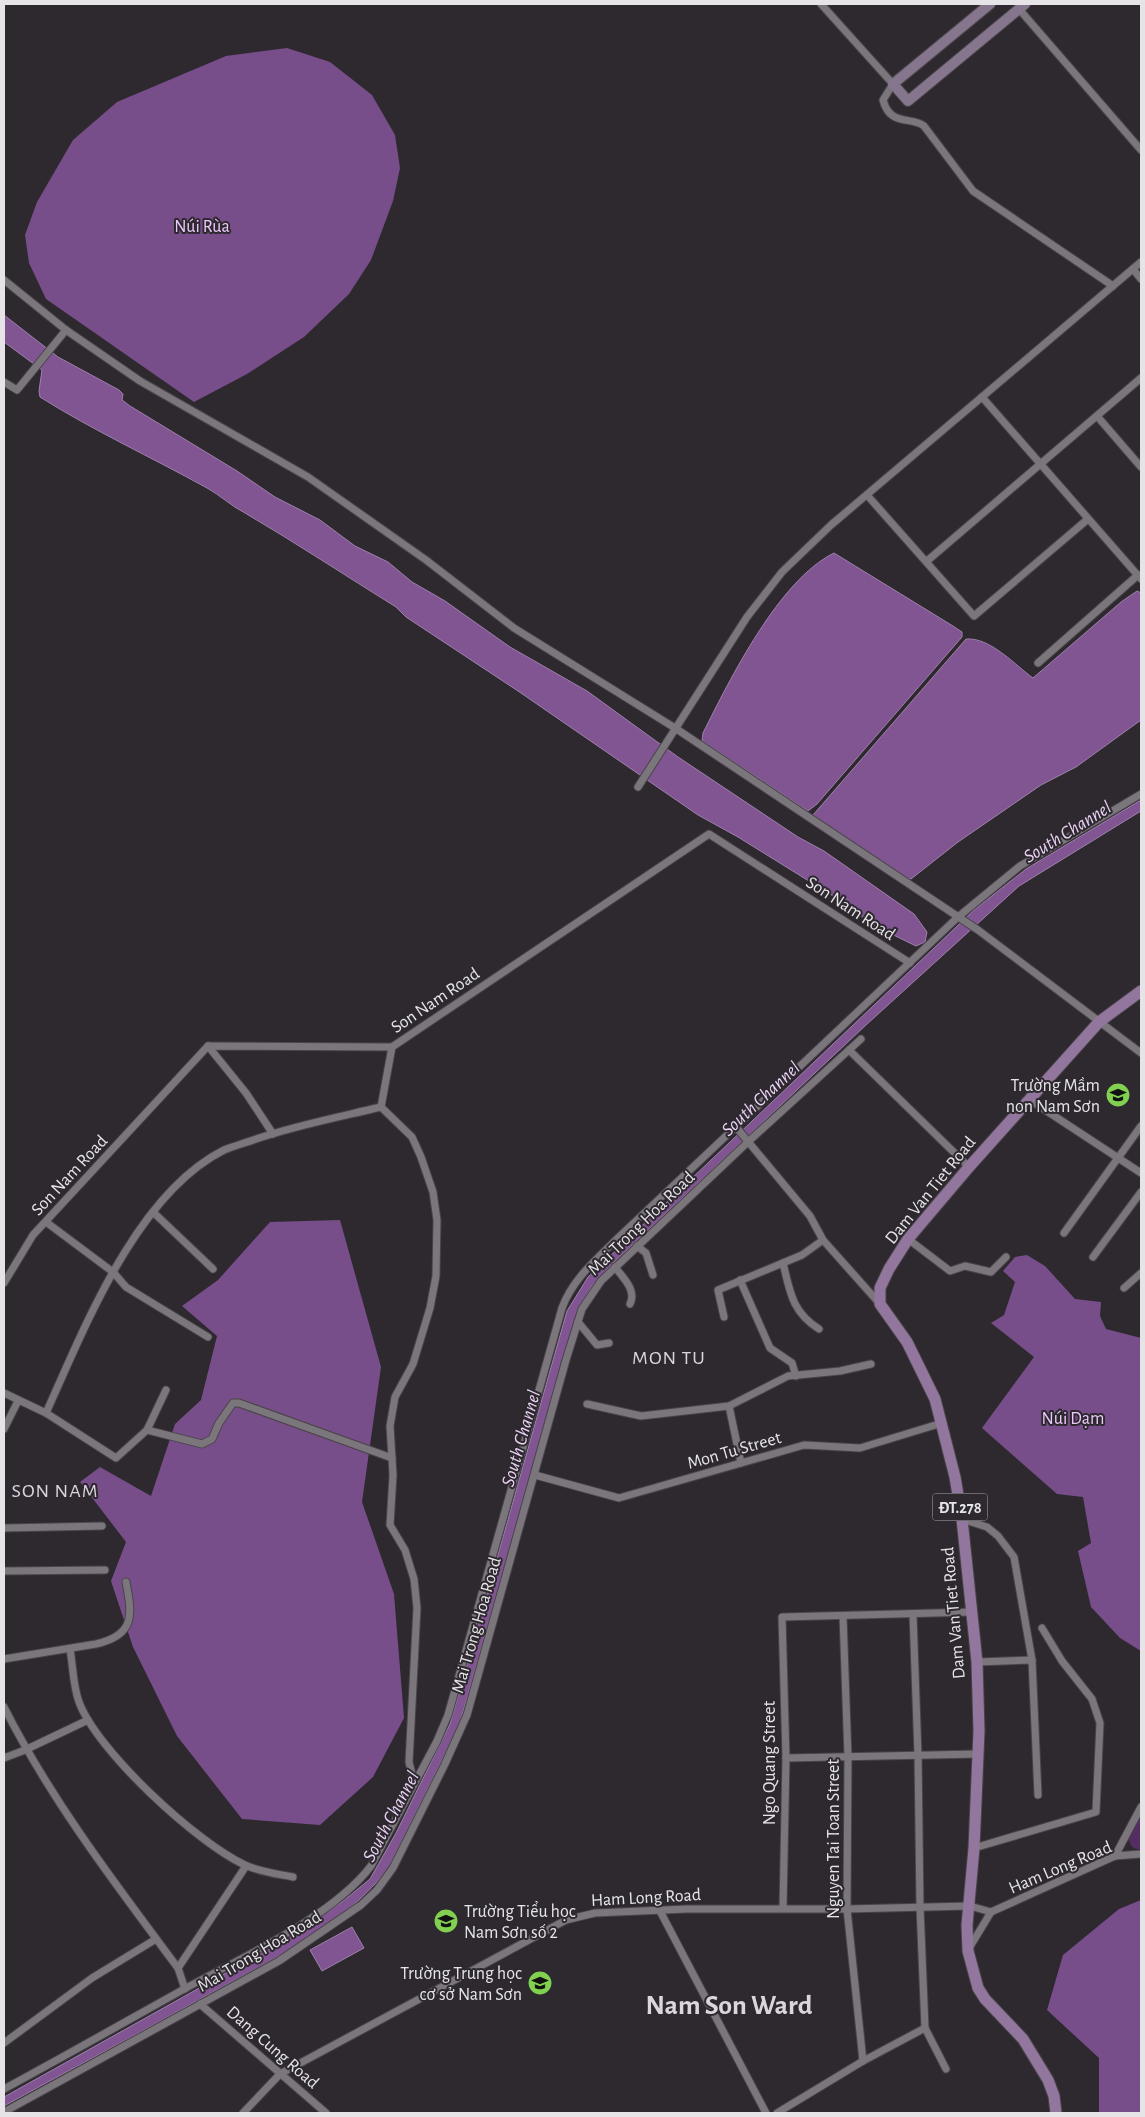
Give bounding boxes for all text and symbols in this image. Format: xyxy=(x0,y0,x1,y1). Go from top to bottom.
park label: Núi Rùa xyxy=(174,218,230,236)
water label: South Channel xyxy=(1021,798,1115,867)
street label: Son Nam Road xyxy=(803,873,898,944)
street label: Son Nam Road xyxy=(388,965,483,1037)
water label: South Channel xyxy=(718,1058,804,1140)
place label: Trường Mầm non Nam Sơn xyxy=(1006,1076,1100,1116)
school or university icon: Trường Mầm non Nam Sơn xyxy=(1105,1082,1131,1108)
street label: Son Nam Road xyxy=(28,1132,111,1219)
street label: Dam Van Tiet Road xyxy=(882,1133,980,1248)
street label: Mai Trong Hoa Road xyxy=(585,1168,699,1279)
district label: MON TU xyxy=(632,1348,706,1368)
water label: South Channel xyxy=(499,1388,544,1489)
park label: Núi Dạm xyxy=(1042,1410,1104,1428)
street label: Mon Tu Street xyxy=(685,1429,784,1473)
district label: SON NAM xyxy=(11,1481,99,1501)
road number: ĐT.278 xyxy=(932,1494,988,1520)
street label: Dam Van Tiet Road xyxy=(939,1546,969,1680)
street label: Mai Trong Hoa Road xyxy=(449,1555,505,1695)
street label: Ngo Quang Street xyxy=(761,1700,779,1825)
street label: Nguyen Tai Toan Street xyxy=(825,1759,843,1919)
water label: South Channel xyxy=(360,1768,423,1865)
street label: Ham Long Road xyxy=(1006,1838,1115,1898)
street label: Ham Long Road xyxy=(591,1886,702,1910)
place label: Trường Tiểu học Nam Sơn số 2 xyxy=(464,1901,576,1942)
street label: Mai Trong Hoa Road xyxy=(195,1908,324,1996)
school or university icon: Trường Tiểu học Nam Sơn số 2 xyxy=(433,1908,459,1934)
place label: Trường Trung học cơ sở Nam Sơn xyxy=(400,1965,522,2004)
school or university icon: Trường Trung học cơ sở Nam Sơn xyxy=(527,1970,553,1996)
district label: Nam Son Ward xyxy=(646,1992,813,2020)
street label: Dang Cung Road xyxy=(223,2003,322,2093)

